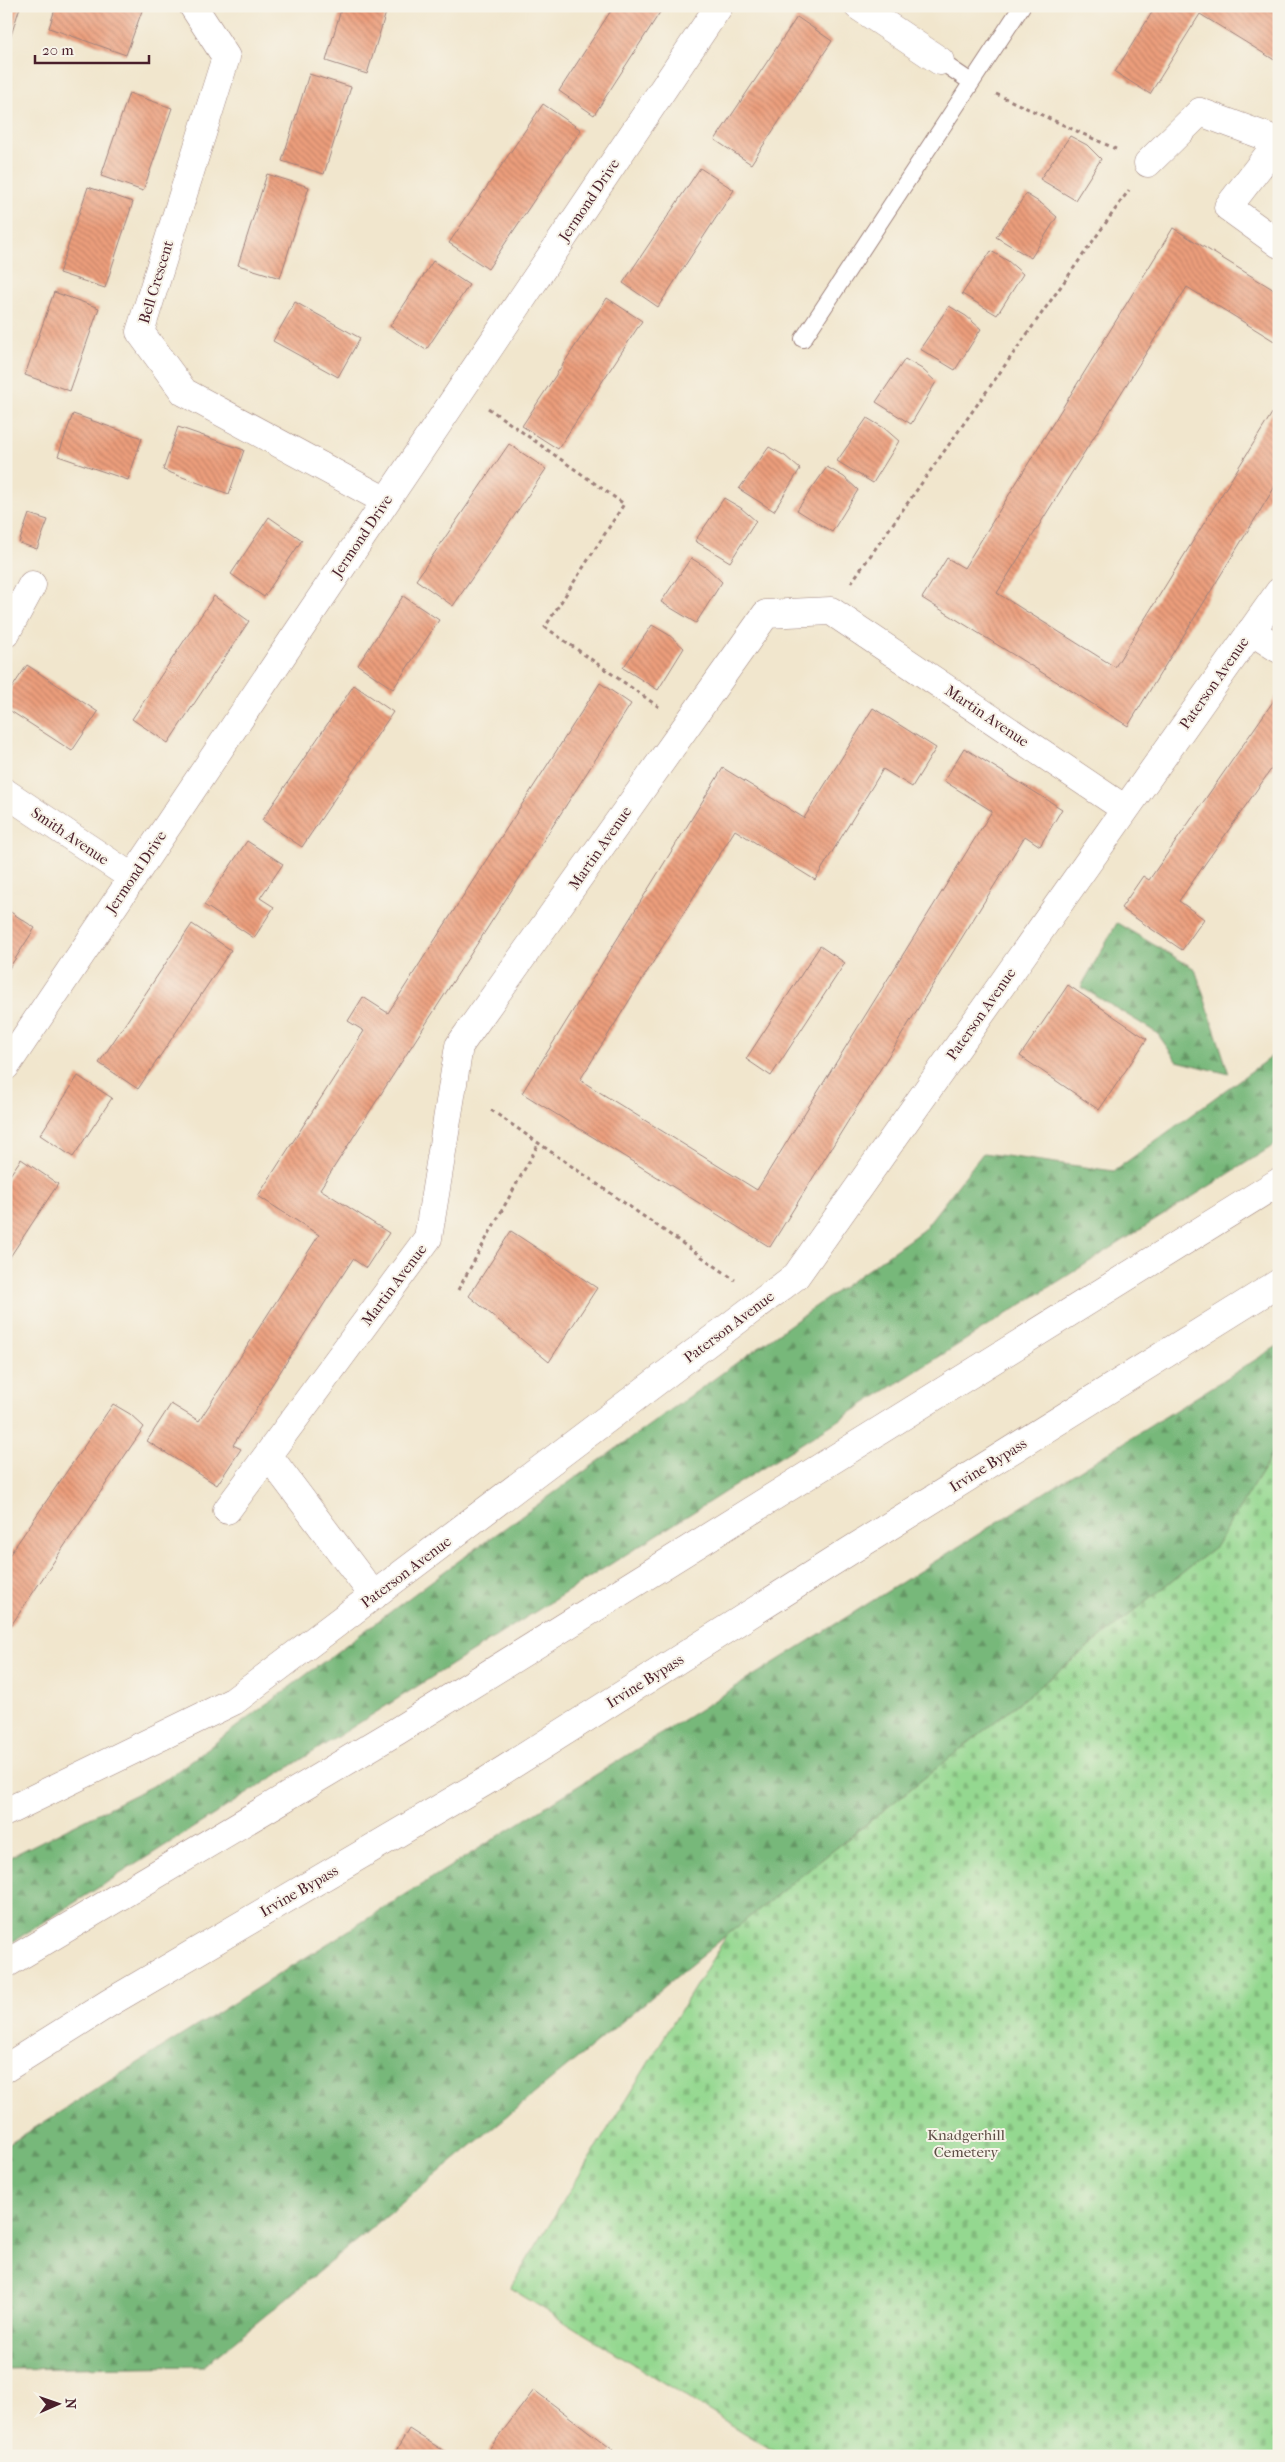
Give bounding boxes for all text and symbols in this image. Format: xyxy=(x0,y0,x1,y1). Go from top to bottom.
scale bar xyxy=(35,32,149,64)
text: 20 m xyxy=(42,41,74,59)
street label: Jermond Drive xyxy=(554,155,624,246)
street label: Bell Crescent xyxy=(135,238,177,326)
street label: Jermond Drive xyxy=(327,491,397,582)
street label: Paterson Avenue xyxy=(1176,633,1253,733)
street label: Martin Avenue xyxy=(942,681,1033,751)
street label: Smith Avenue xyxy=(28,803,113,869)
street label: Martin Avenue xyxy=(565,803,636,893)
street label: Jermond Drive xyxy=(101,827,171,918)
street label: Paterson Avenue xyxy=(943,964,1020,1064)
street label: Martin Avenue xyxy=(358,1240,431,1329)
street label: Paterson Avenue xyxy=(680,1287,778,1367)
street label: Irvine Bypass xyxy=(946,1434,1030,1496)
street label: Paterson Avenue xyxy=(357,1532,455,1612)
street label: Irvine Bypass xyxy=(603,1650,687,1712)
street label: Irvine Bypass xyxy=(257,1861,342,1921)
park label: Knadgerhill Cemetery xyxy=(927,2126,1005,2161)
north arrow xyxy=(32,2380,82,2430)
text: N xyxy=(62,2398,79,2410)

